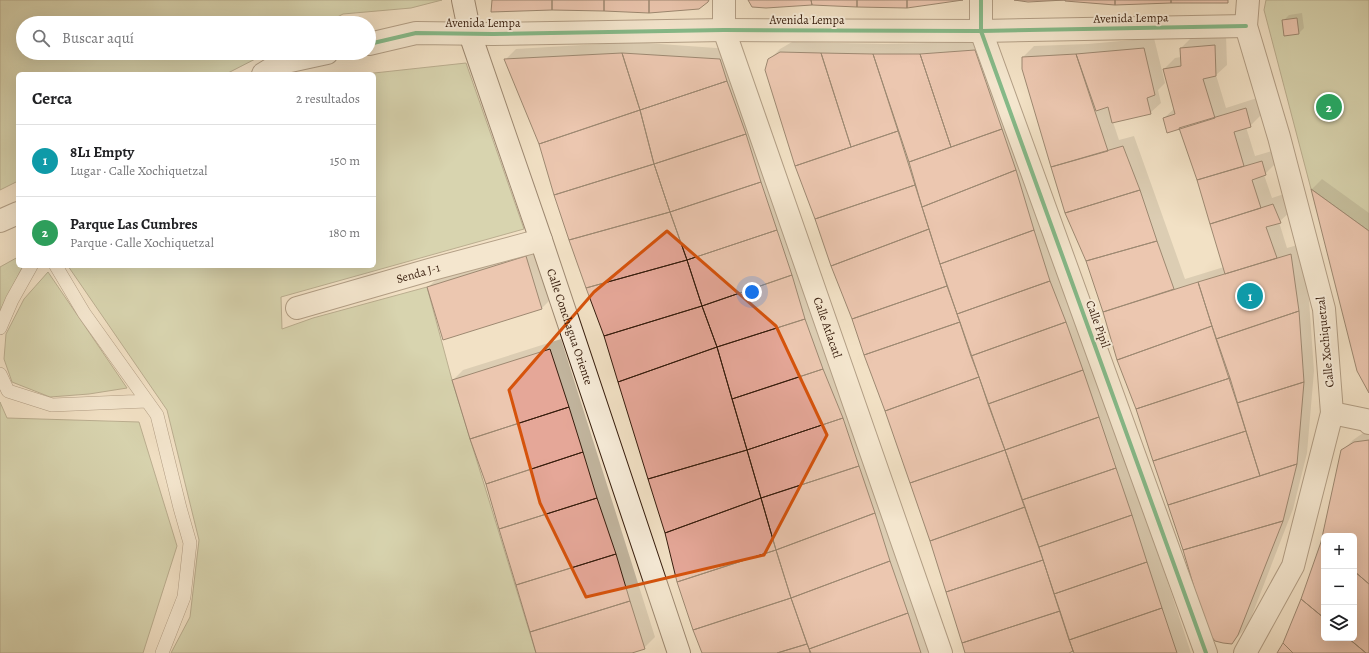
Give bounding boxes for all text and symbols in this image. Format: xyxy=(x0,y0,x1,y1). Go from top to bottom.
street label: Avenida Lempa xyxy=(1092,9,1169,27)
street label: Avenida Lempa xyxy=(768,12,845,28)
street label: Avenida Lempa xyxy=(444,15,521,31)
search box xyxy=(16,16,376,60)
icon: search xyxy=(30,27,52,49)
text: Buscar aquí xyxy=(62,28,134,48)
text: Cerca xyxy=(32,87,72,110)
text: 2 resultados xyxy=(296,90,360,107)
pin: 2 xyxy=(1316,92,1342,122)
text: 8L1 Empty xyxy=(70,142,134,162)
text: 1 xyxy=(43,152,47,169)
text: 150 m xyxy=(330,152,360,169)
text: Lugar · Calle Xochiquetzal xyxy=(70,162,207,179)
text: Parque Las Cumbres xyxy=(70,214,198,234)
text: 2 xyxy=(42,224,48,241)
text: 180 m xyxy=(329,224,360,241)
text: Parque · Calle Xochiquetzal xyxy=(70,234,214,251)
street label: Senda J-1 xyxy=(394,259,442,287)
street label: Calle Conchagua Oriente xyxy=(543,266,597,387)
pin: 1 xyxy=(1237,281,1263,311)
your location xyxy=(742,282,762,302)
street label: Calle Atlacatl xyxy=(810,295,846,360)
street label: Calle Xochiquetzal xyxy=(1312,296,1338,388)
street label: Calle Pipil xyxy=(1082,298,1114,350)
map controls xyxy=(1321,533,1357,641)
button: + xyxy=(1321,533,1357,569)
button: − xyxy=(1321,569,1357,605)
button: layers xyxy=(1321,605,1357,641)

